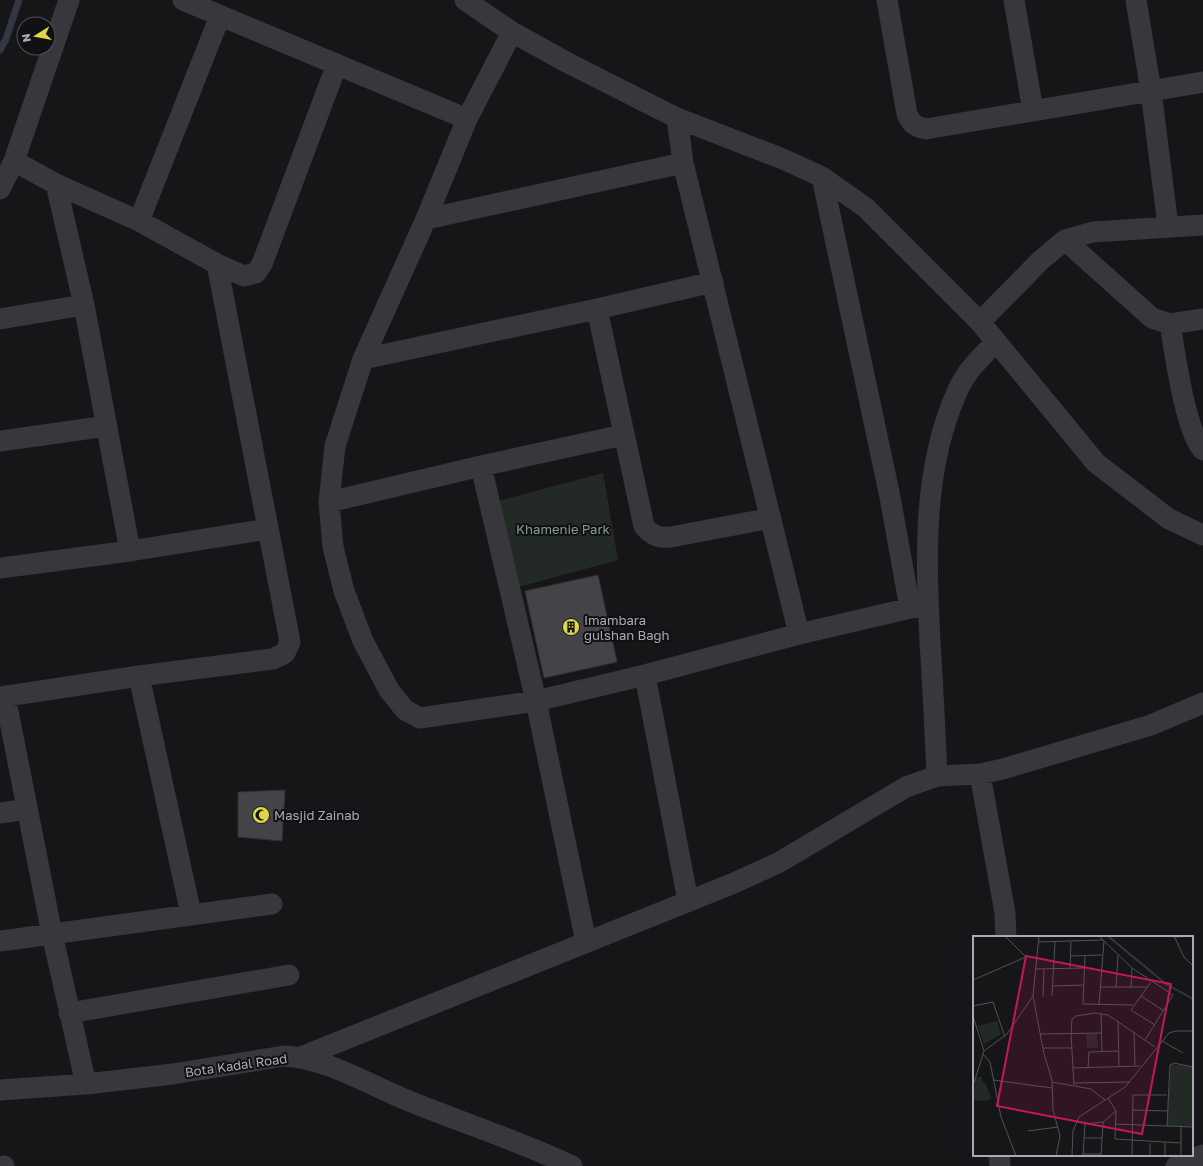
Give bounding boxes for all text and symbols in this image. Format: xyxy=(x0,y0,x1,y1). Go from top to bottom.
north arrow xyxy=(16,16,56,56)
text: N xyxy=(19,33,33,43)
park label: Khamenie Park xyxy=(516,521,611,537)
place label: Imambara gulshan Bagh xyxy=(584,612,670,643)
building icon: Imambara gulshan Bagh xyxy=(561,617,581,637)
mosque icon: Masjid Zainab xyxy=(251,805,271,825)
place label: Masjid Zainab xyxy=(274,807,360,823)
inset map xyxy=(973,936,1193,1156)
street label: Bota Kadal Road xyxy=(184,1050,288,1080)

